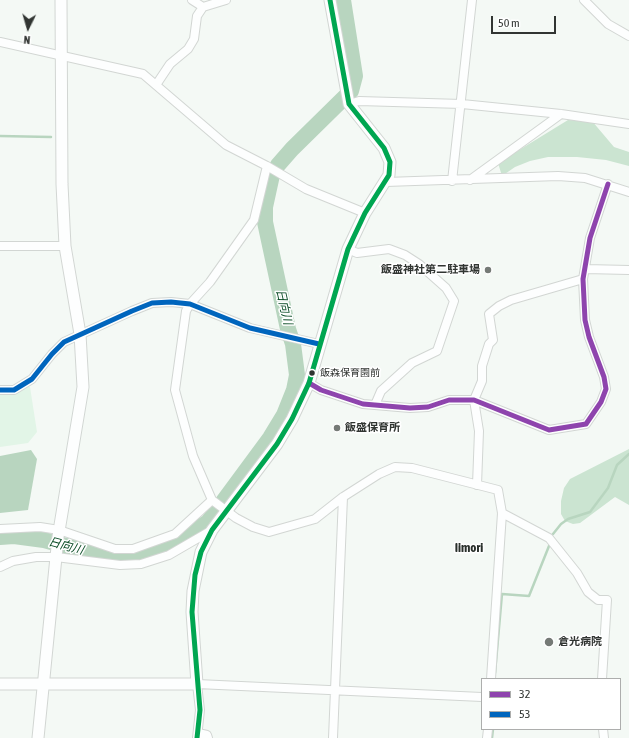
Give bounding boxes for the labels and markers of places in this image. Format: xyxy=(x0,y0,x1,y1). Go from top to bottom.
place label: 飯盛神社第二駐車場 xyxy=(381,263,480,277)
marker: 飯盛神社第二駐車場 xyxy=(483,265,493,275)
place label: 飯森保育園前 xyxy=(320,367,380,379)
marker: 飯森保育園前 xyxy=(307,368,317,378)
place label: 飯盛保育所 xyxy=(345,421,400,435)
marker: 飯盛保育所 xyxy=(332,423,342,433)
place label: 倉光病院 xyxy=(558,635,602,649)
marker: 倉光病院 xyxy=(543,636,555,648)

